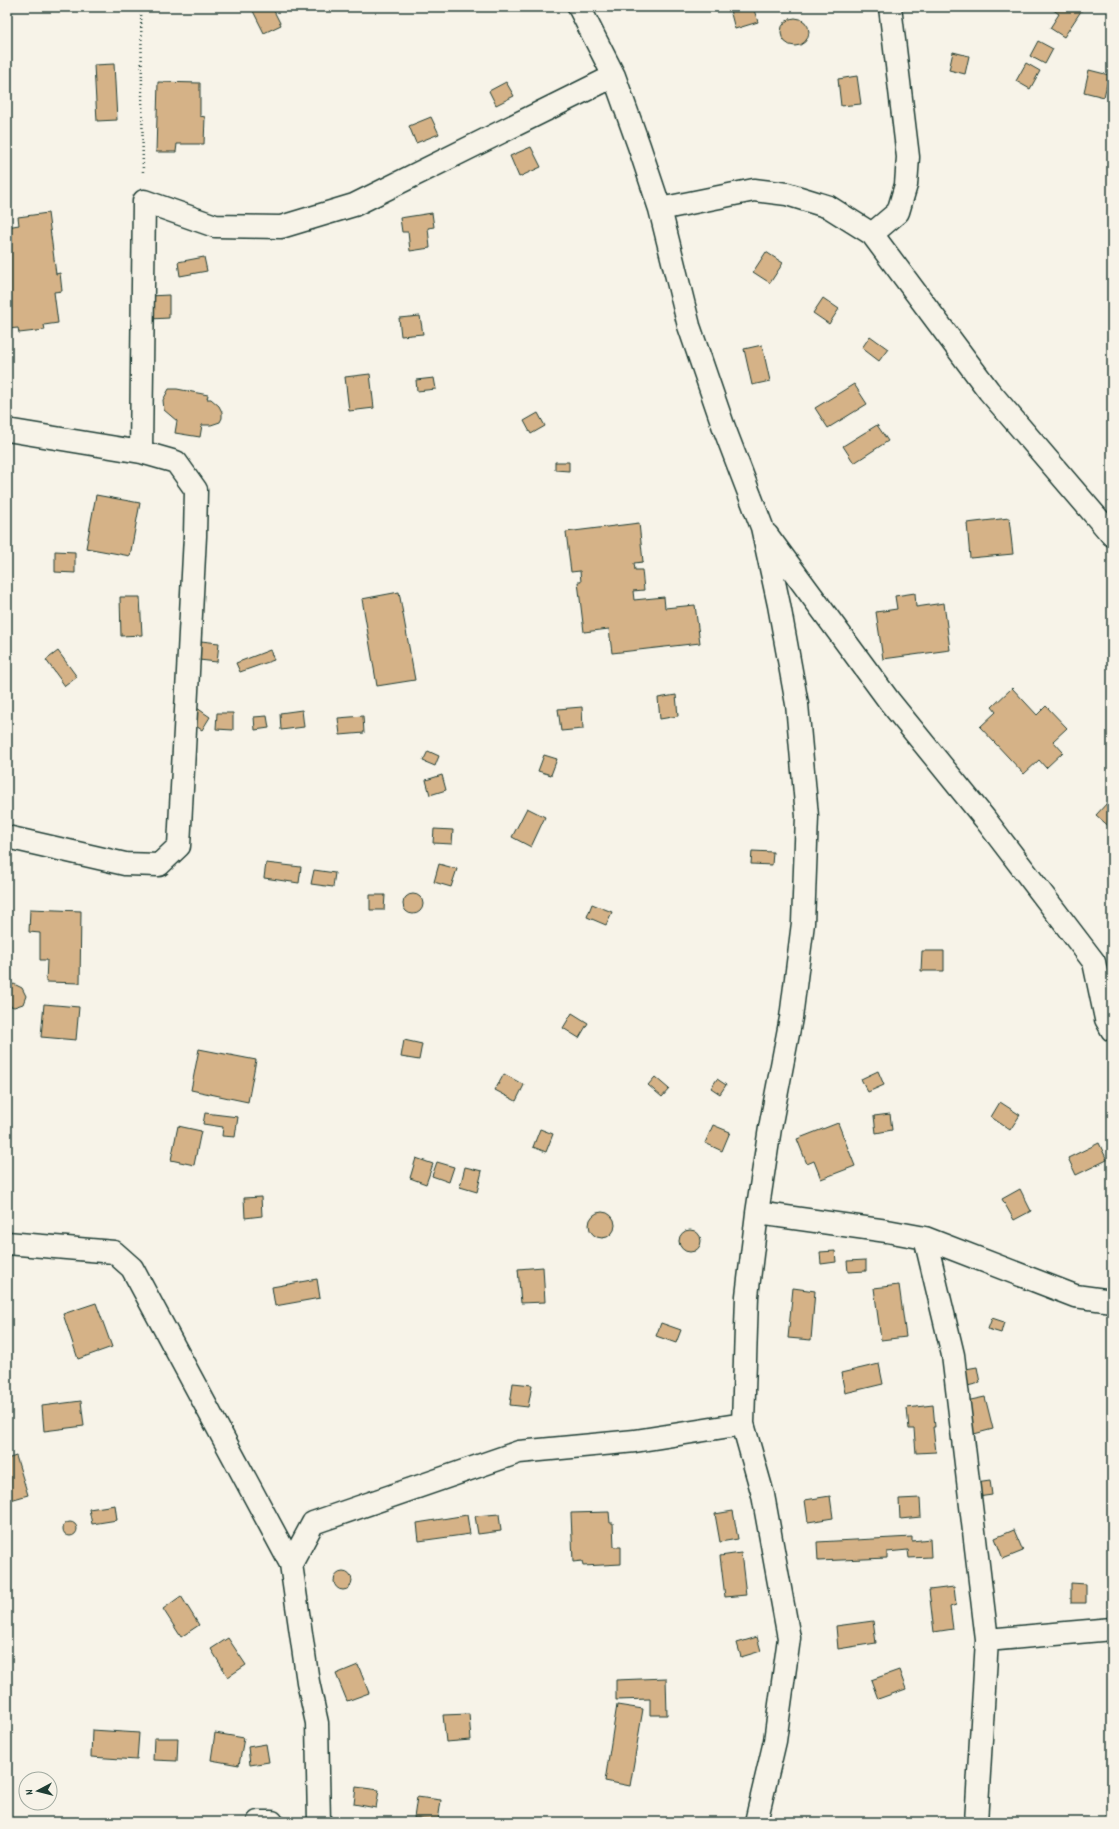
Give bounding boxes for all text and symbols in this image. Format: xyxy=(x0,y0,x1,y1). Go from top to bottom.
north arrow xyxy=(18,1771,58,1811)
text: N xyxy=(22,1788,38,1796)

